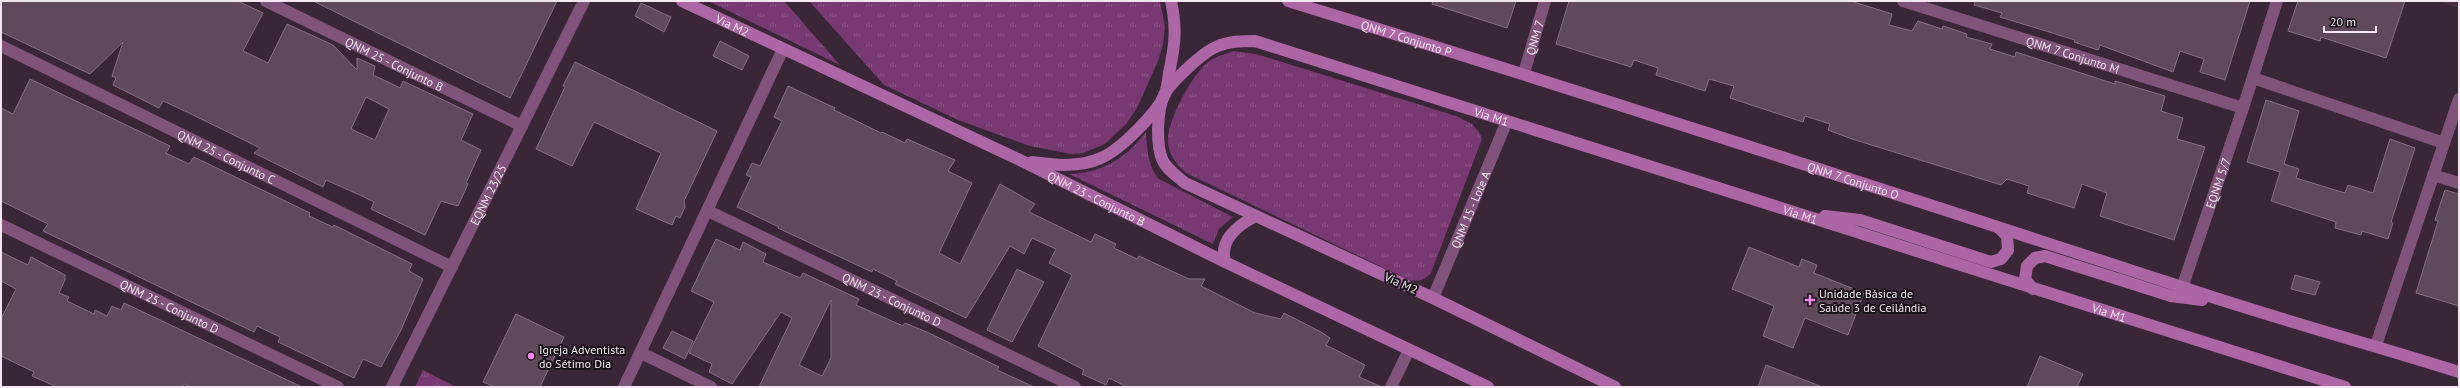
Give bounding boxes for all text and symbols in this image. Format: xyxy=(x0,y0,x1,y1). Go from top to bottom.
scale bar xyxy=(2324,8,2376,34)
street label: Via M2 xyxy=(713,10,752,39)
text: 20 m xyxy=(2330,14,2356,29)
street label: QNM 7 Conjunto P xyxy=(1359,17,1454,59)
street label: QNM 7 xyxy=(1522,18,1547,57)
street label: QNM 25 - Conjunto B xyxy=(343,33,446,94)
street label: QNM 7 Conjunto M xyxy=(2024,33,2121,76)
street label: Via M1 xyxy=(1472,103,1511,129)
street label: QNM 25 - Conjunto C xyxy=(175,126,278,187)
street label: EQNM 5/7 xyxy=(2202,155,2233,210)
street label: QNM 7 Conjunto O xyxy=(1805,158,1901,202)
street label: EQNM 23/25 xyxy=(466,162,509,227)
street label: QNM 23 - Conjunto B xyxy=(1045,167,1148,229)
street label: QNM 15 - Lote A xyxy=(1447,168,1493,251)
street label: Via M1 xyxy=(1780,201,1819,227)
street label: Via M2 xyxy=(1381,268,1420,297)
street label: QNM 23 - Conjunto D xyxy=(840,269,944,329)
street label: QNM 25 - Conjunto D xyxy=(118,276,222,336)
place label: Unidade Básica de Saúde 3 de Ceilândia xyxy=(1819,286,1926,315)
marker: Unidade Básica de Saúde 3 de Ceilândia xyxy=(1804,294,1816,306)
street label: Via M1 xyxy=(2089,299,2128,325)
place label: Igreja Adventista do Sétimo Dia xyxy=(539,342,625,371)
marker: Igreja Adventista do Sétimo Dia xyxy=(526,351,536,361)

